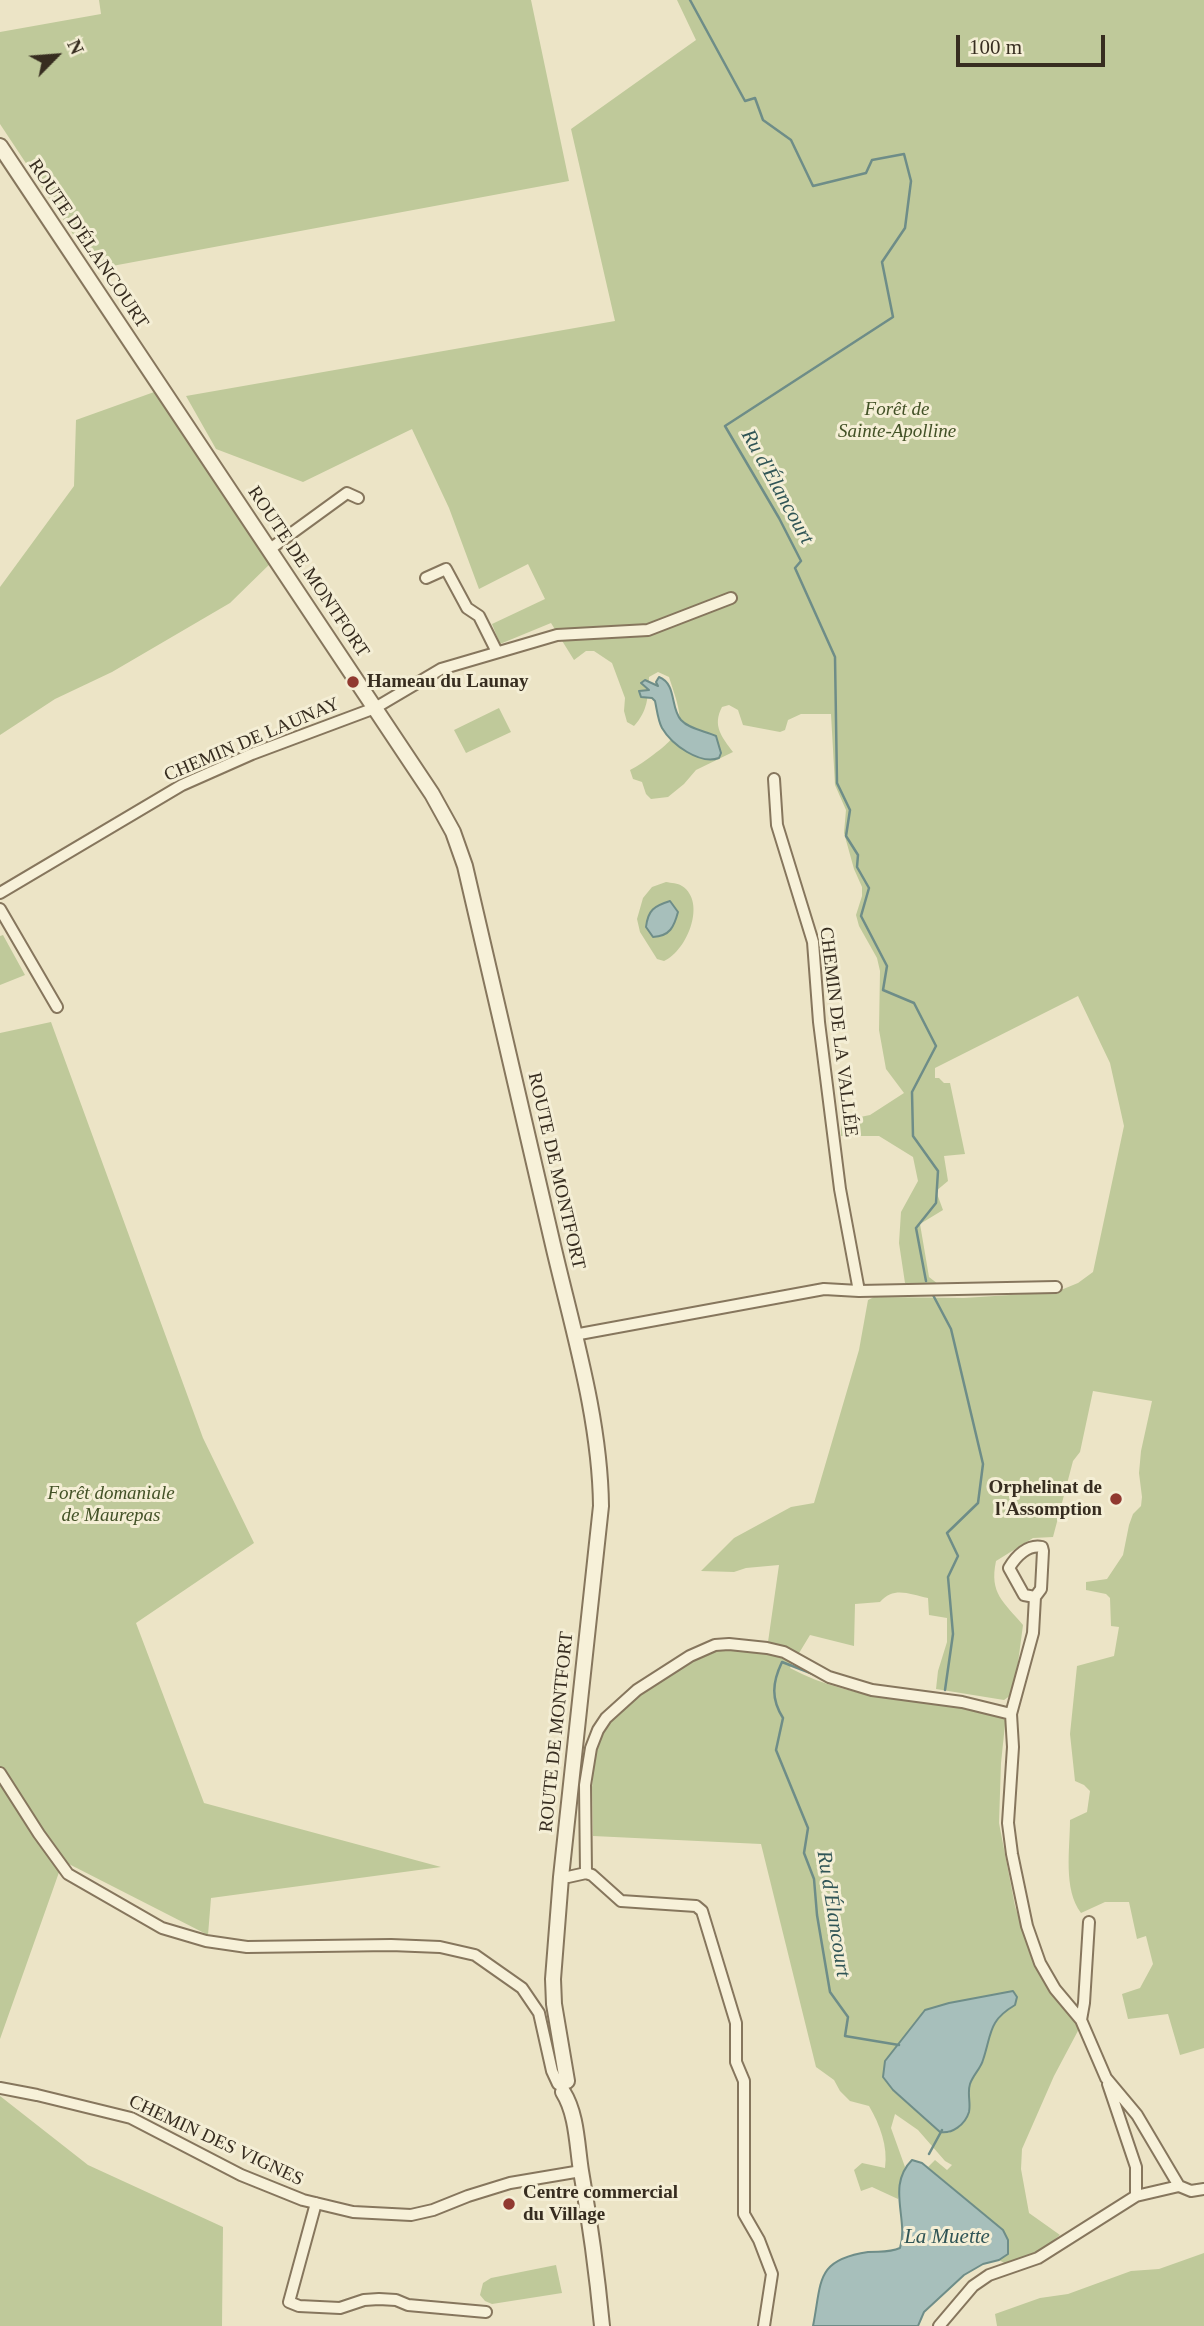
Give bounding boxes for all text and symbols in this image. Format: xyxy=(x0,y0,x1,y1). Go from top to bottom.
north arrow xyxy=(21,21,91,91)
scale bar xyxy=(959,21,1108,65)
text: 100 m xyxy=(969,35,1022,59)
text: N xyxy=(63,36,88,58)
street label: ROUTE D'ÉLANCOURT xyxy=(23,155,153,333)
park label: Forêt de Sainte-Apolline xyxy=(838,399,956,443)
water label: Ru d'Élancourt xyxy=(735,425,819,549)
street label: ROUTE DE MONTFORT xyxy=(242,482,374,662)
place label: Hameau du Launay xyxy=(367,671,529,693)
marker: Hameau du Launay xyxy=(345,674,361,690)
street label: CHEMIN DE LAUNAY xyxy=(161,693,343,787)
street label: CHEMIN DE LA VALLÉE xyxy=(814,926,862,1138)
street label: ROUTE DE MONTFORT xyxy=(522,1070,590,1272)
place label: Orphelinat de l'Assomption xyxy=(989,1477,1102,1521)
park label: Forêt domaniale de Maurepas xyxy=(47,1483,175,1527)
marker: Orphelinat de l'Assomption xyxy=(1108,1491,1124,1507)
street label: ROUTE DE MONTFORT xyxy=(535,1631,579,1833)
water label: Ru d'Élancourt xyxy=(811,1849,855,1979)
street label: CHEMIN DES VIGNES xyxy=(125,2091,307,2191)
place label: Centre commercial du Village xyxy=(523,2182,678,2226)
marker: Centre commercial du Village xyxy=(501,2196,517,2212)
water label: La Muette xyxy=(904,2224,990,2250)

